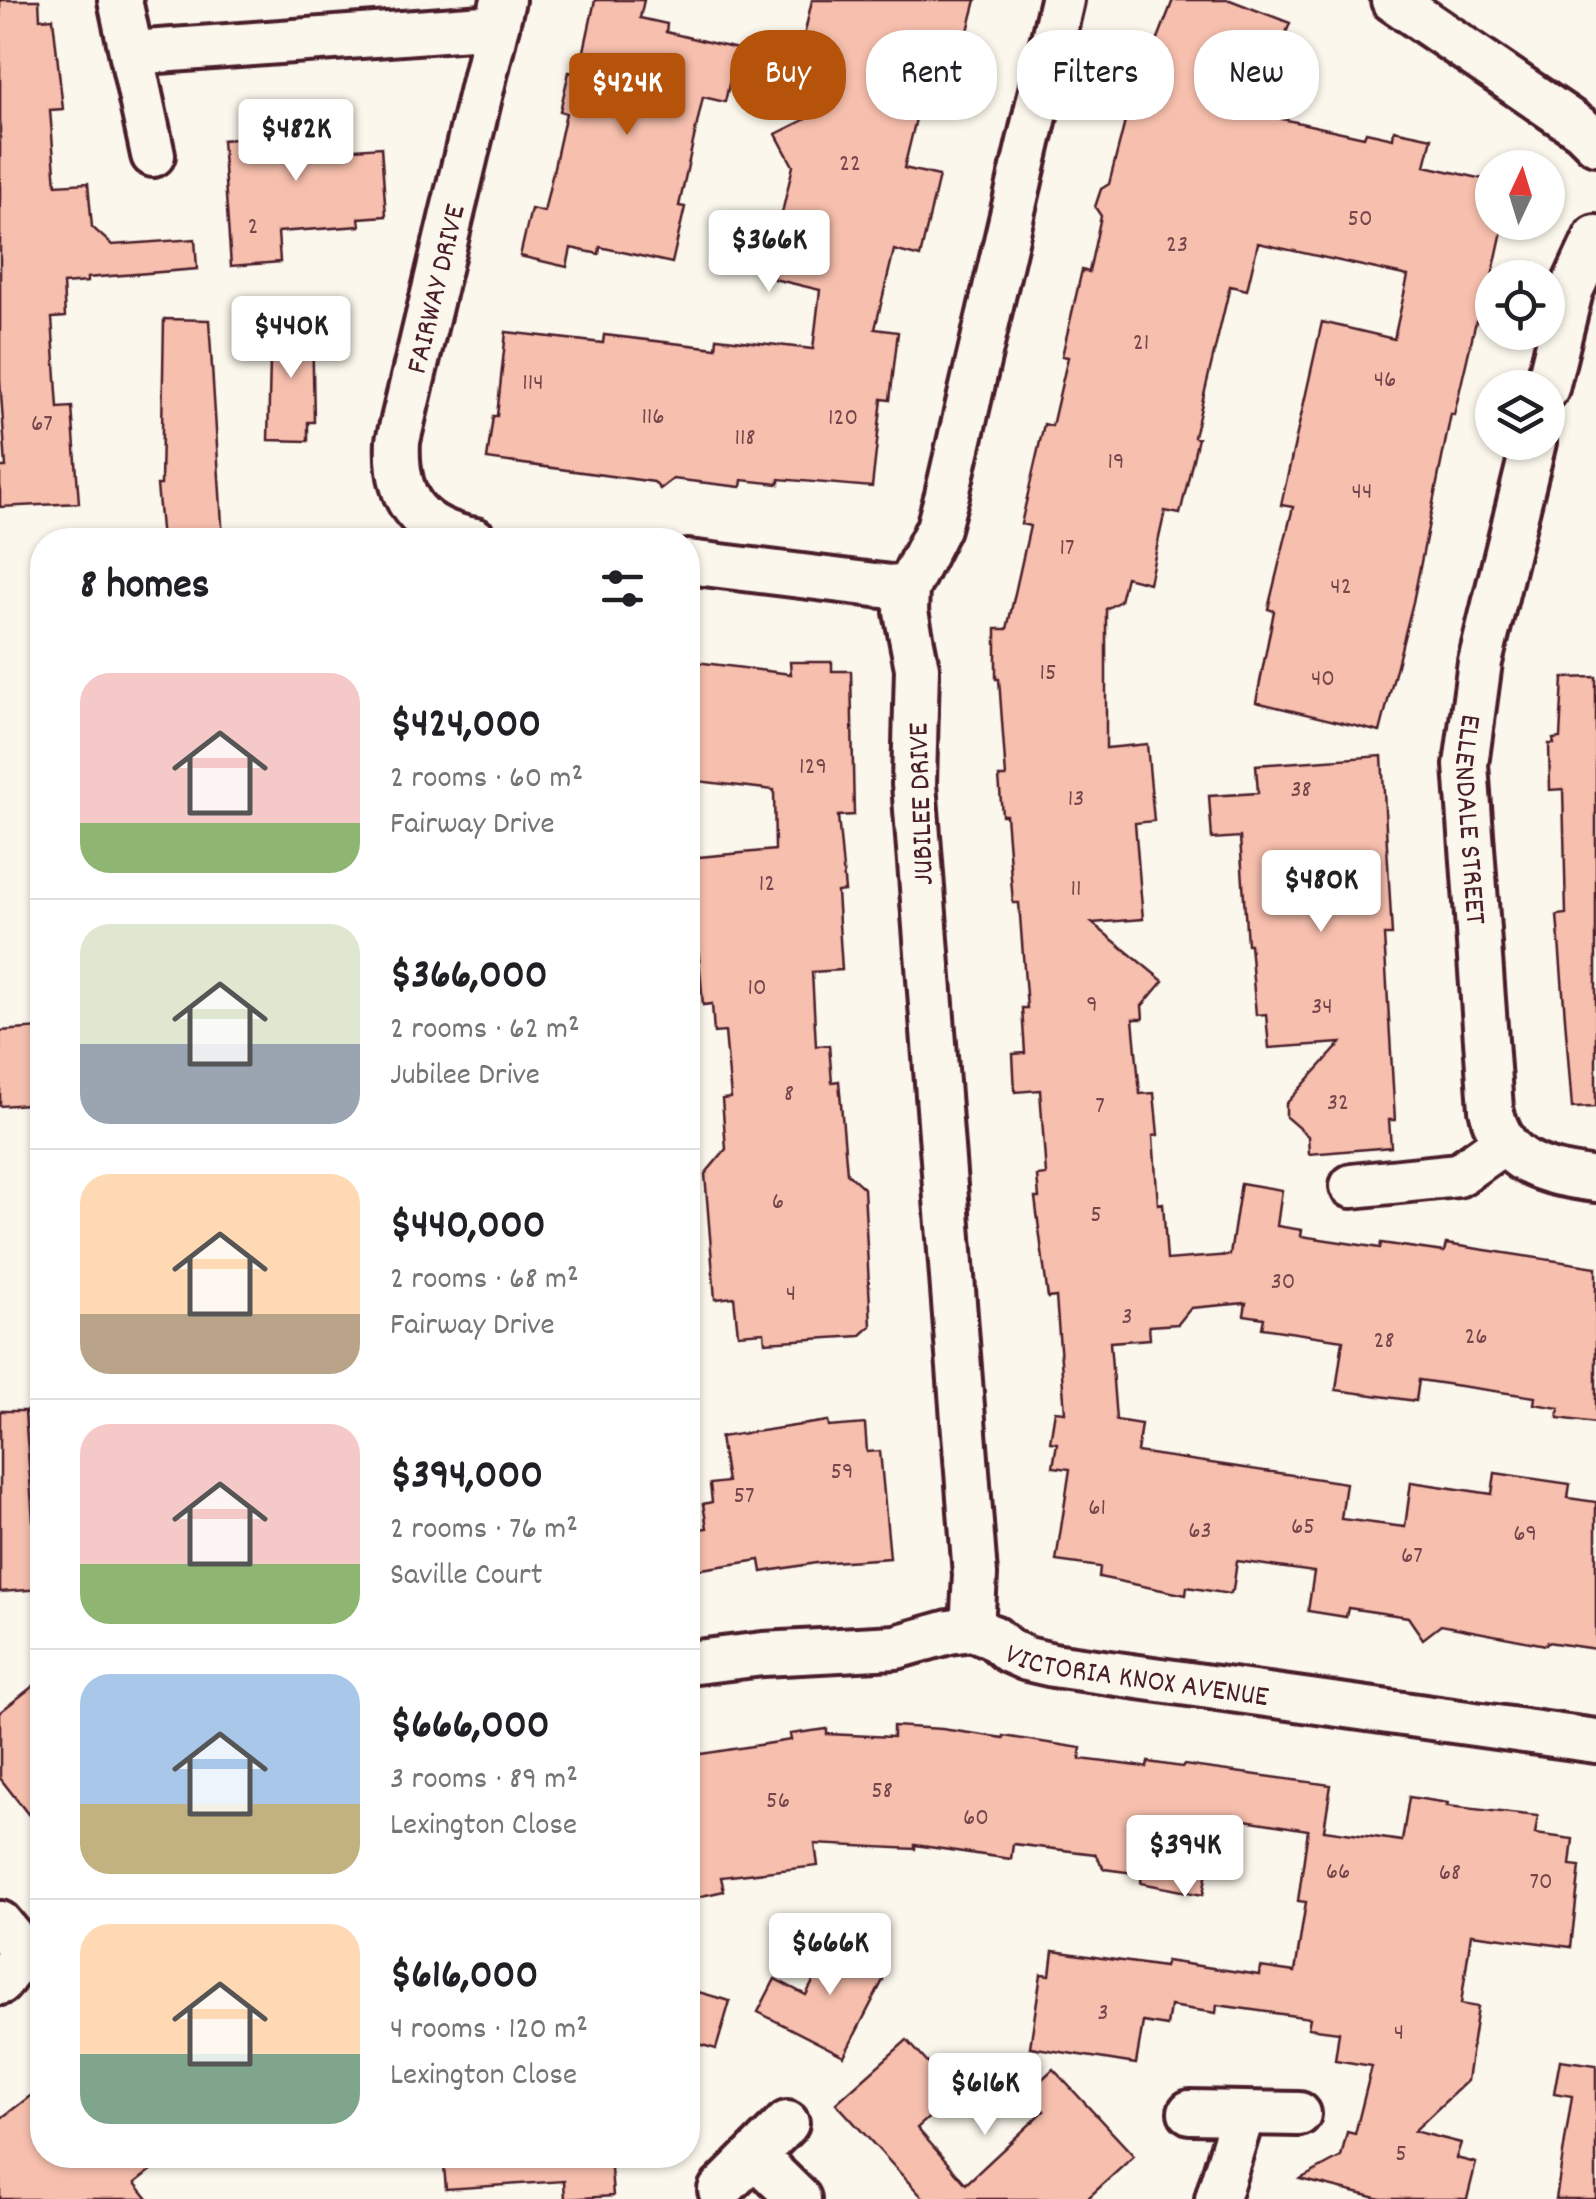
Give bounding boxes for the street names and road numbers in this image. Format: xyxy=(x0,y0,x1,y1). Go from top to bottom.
street label: FAIRWAY DRIVE xyxy=(398,200,480,379)
street label: ELLENDALE STREET xyxy=(1440,711,1495,926)
street label: JUBILEE DRIVE xyxy=(899,721,948,886)
street label: VICTORIA KNOX AVENUE xyxy=(997,1635,1271,1721)

